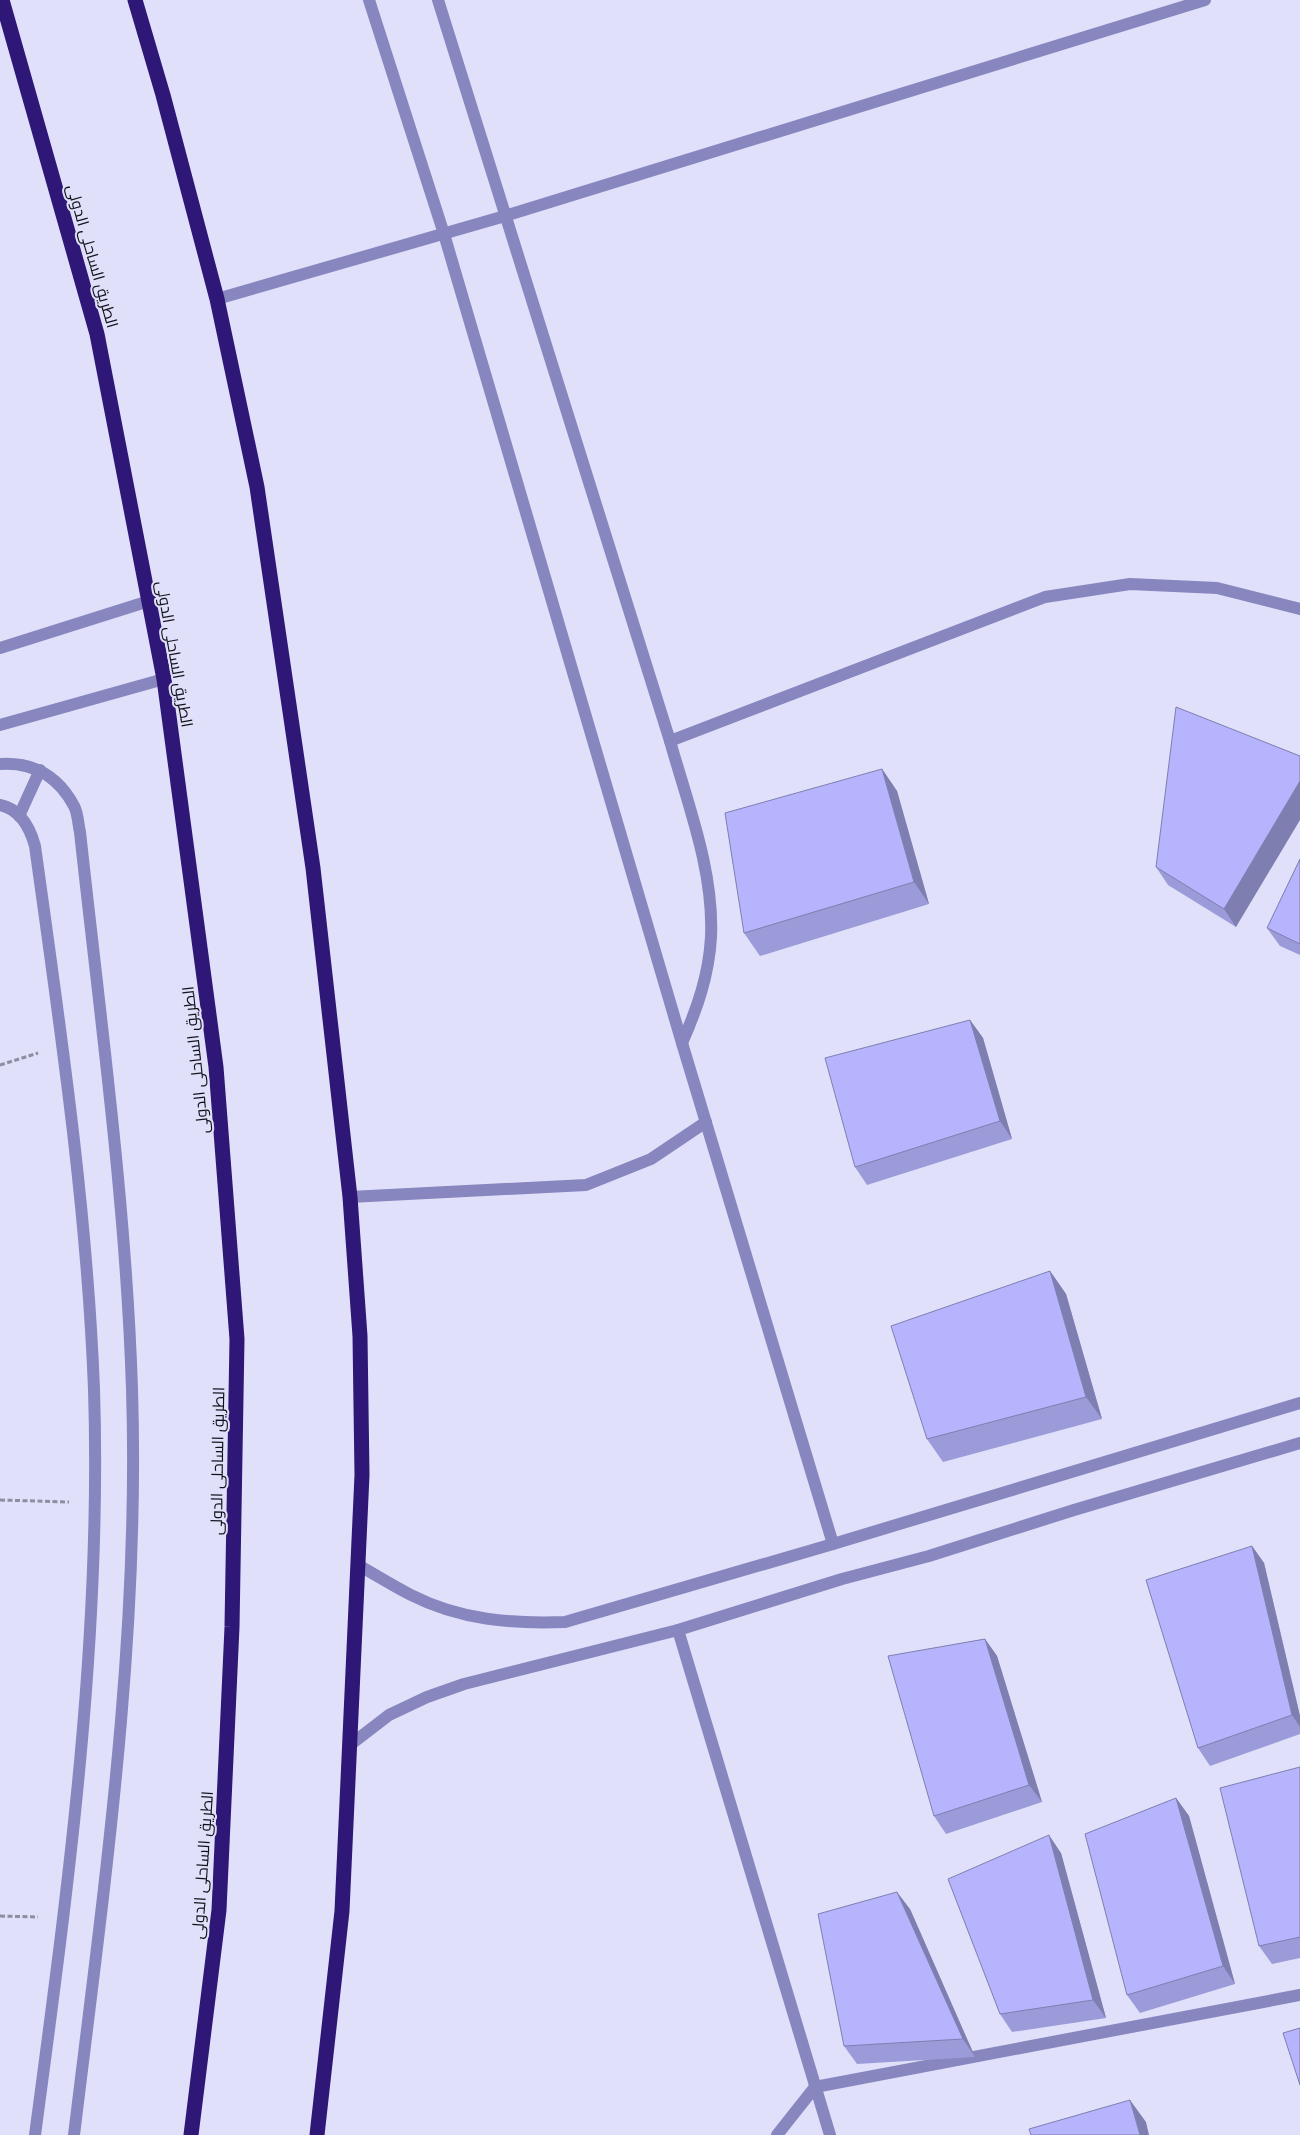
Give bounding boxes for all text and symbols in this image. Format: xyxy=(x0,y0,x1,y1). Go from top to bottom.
street label: الطريق الساحلى الدولى xyxy=(62,182,124,330)
street label: الطريق الساحلى الدولى xyxy=(151,579,199,729)
street label: الطريق الساحلى الدولى xyxy=(176,985,214,1135)
street label: الطريق الساحلى الدولى xyxy=(205,1387,229,1535)
street label: الطريق الساحلى الدولى xyxy=(186,1790,218,1940)

